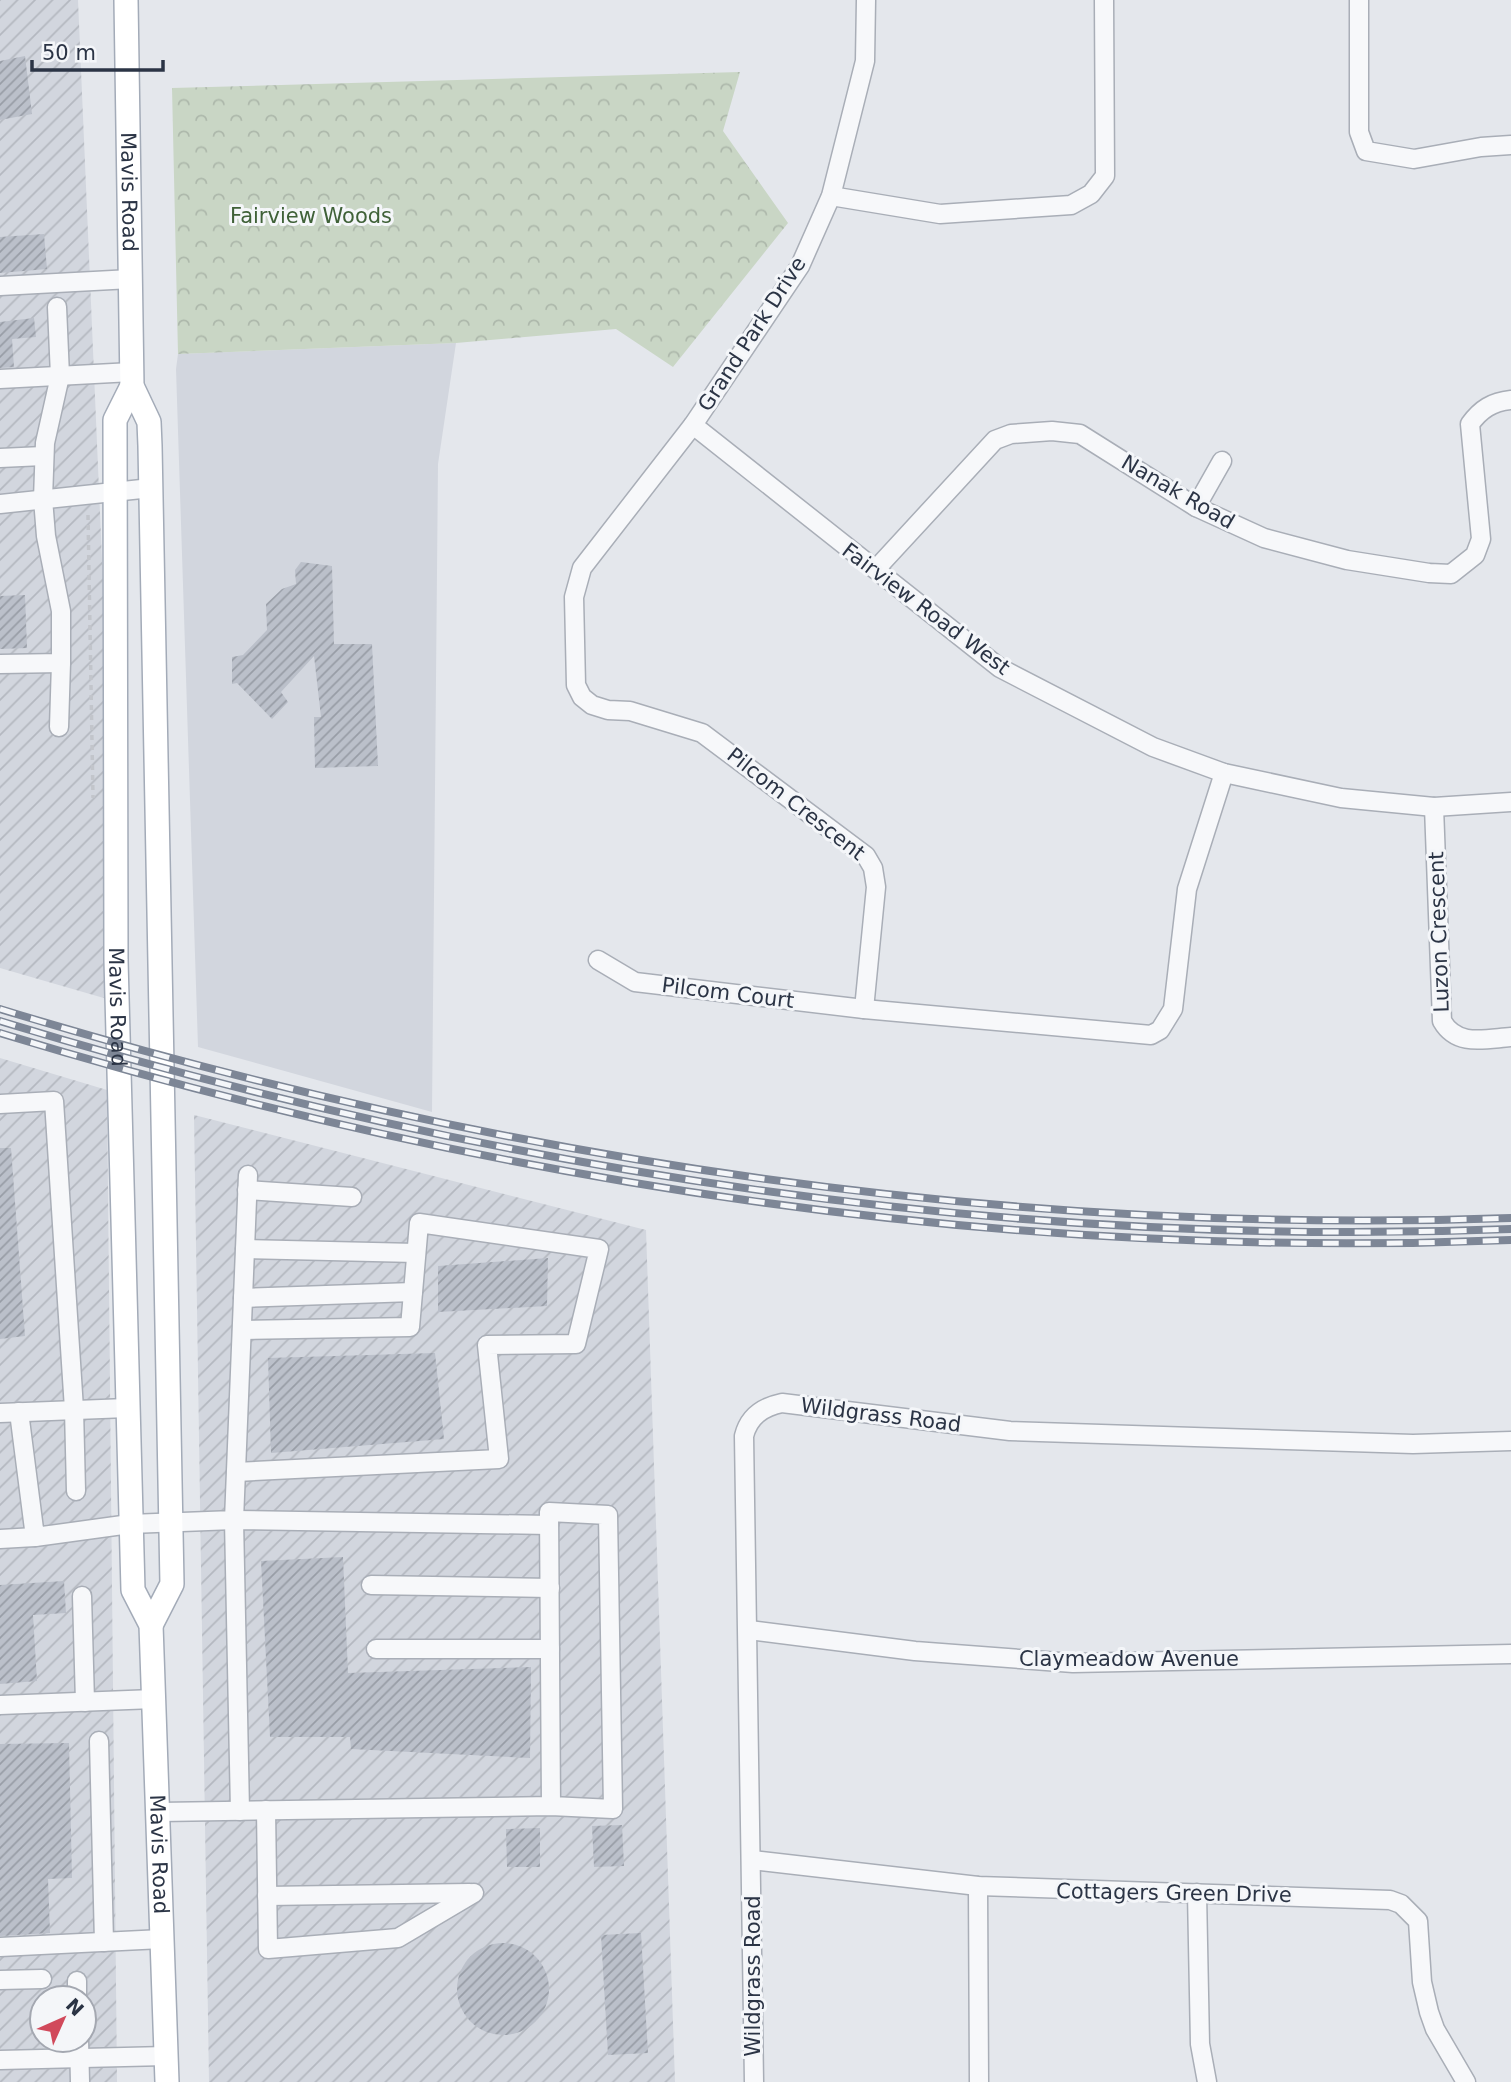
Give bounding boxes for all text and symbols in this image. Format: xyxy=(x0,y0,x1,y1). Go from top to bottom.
scale bar xyxy=(32,28,163,72)
text: 50 m xyxy=(42,41,96,65)
street label: Mavis Road xyxy=(116,132,142,252)
park label: Fairview Woods xyxy=(230,204,392,228)
street label: Grand Park Drive xyxy=(693,252,811,416)
street label: Nanak Road xyxy=(1117,450,1239,534)
street label: Fairview Road West xyxy=(838,538,1014,680)
street label: Pilcom Crescent xyxy=(722,743,870,865)
street label: Luzon Crescent xyxy=(1424,851,1454,1013)
street label: Mavis Road xyxy=(104,947,131,1067)
street label: Pilcom Court xyxy=(660,973,796,1013)
street label: Wildgrass Road xyxy=(799,1393,963,1437)
street label: Claymeadow Avenue xyxy=(1019,1647,1239,1671)
street label: Mavis Road xyxy=(145,1794,173,1914)
street label: Cottagers Green Drive xyxy=(1056,1879,1292,1907)
street label: Wildgrass Road xyxy=(741,1895,765,2057)
north arrow xyxy=(28,1984,98,2054)
text: N xyxy=(62,1994,88,2020)

